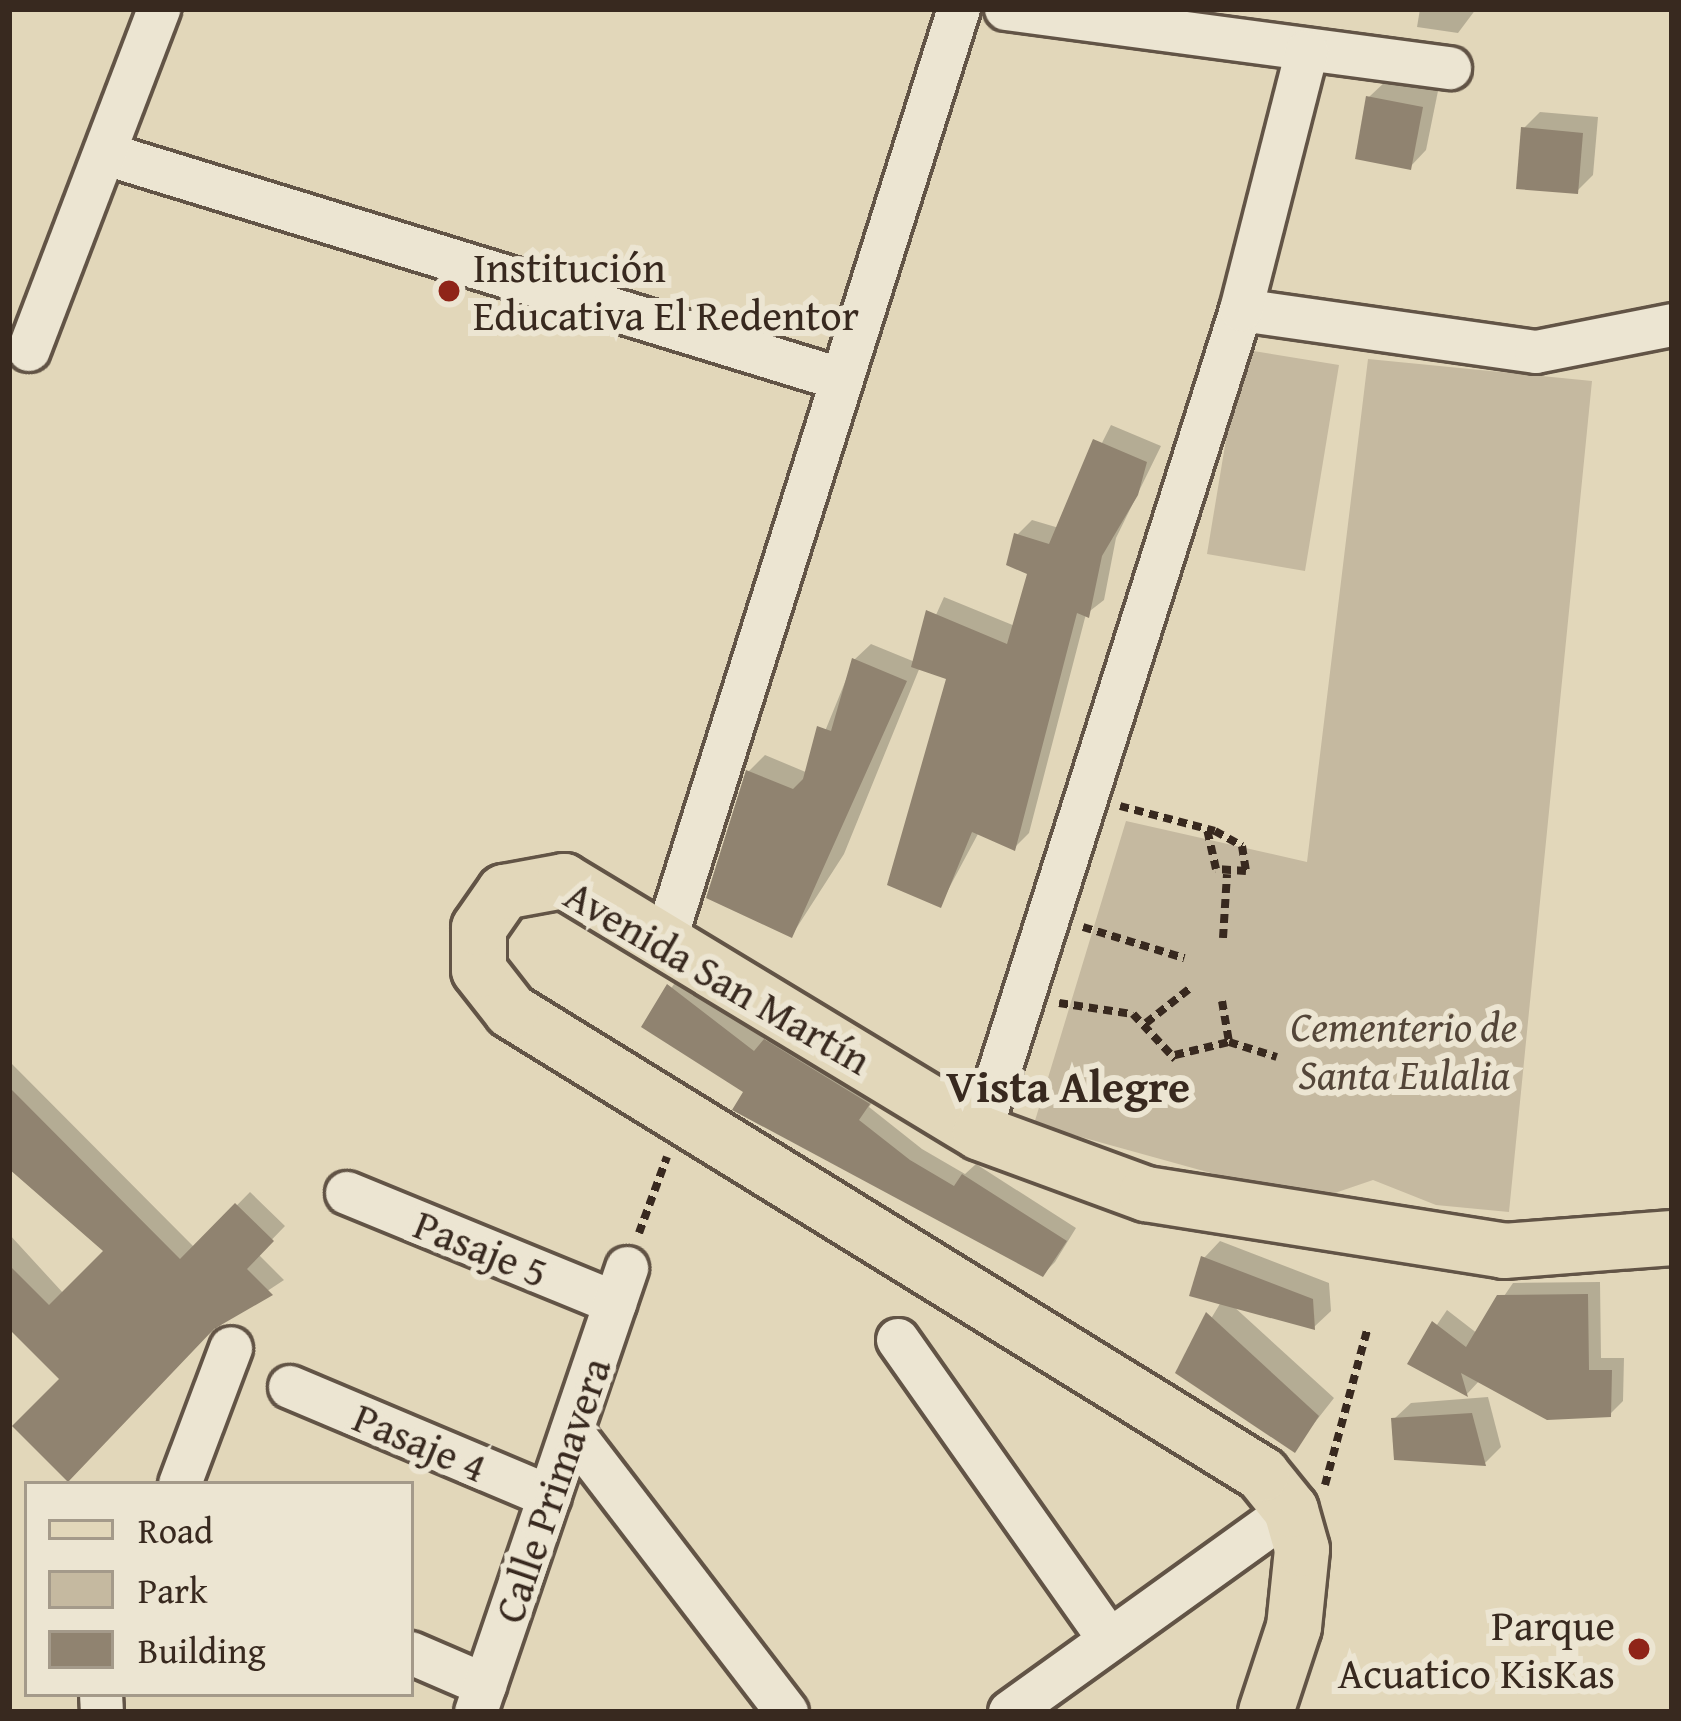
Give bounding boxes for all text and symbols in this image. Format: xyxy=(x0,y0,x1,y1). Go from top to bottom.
place label: Institución Educativa El Redentor xyxy=(473,242,859,340)
marker: Institución Educativa El Redentor xyxy=(436,278,462,304)
street label: Avenida San Martín xyxy=(556,869,880,1085)
park label: Cementerio de Santa Eulalia xyxy=(1291,1001,1517,1100)
district label: Vista Alegre xyxy=(946,1059,1190,1113)
street label: Pasaje 5 xyxy=(407,1199,555,1297)
street label: Calle Primavera xyxy=(483,1351,621,1629)
street label: Pasaje 4 xyxy=(346,1392,494,1492)
legend xyxy=(24,1481,414,1697)
text: Road xyxy=(138,1503,213,1556)
text: Park xyxy=(138,1563,208,1616)
place label: Parque Acuatico KisKas xyxy=(1338,1600,1615,1698)
text: Building xyxy=(138,1623,266,1676)
marker: Parque Acuatico KisKas xyxy=(1626,1636,1652,1662)

